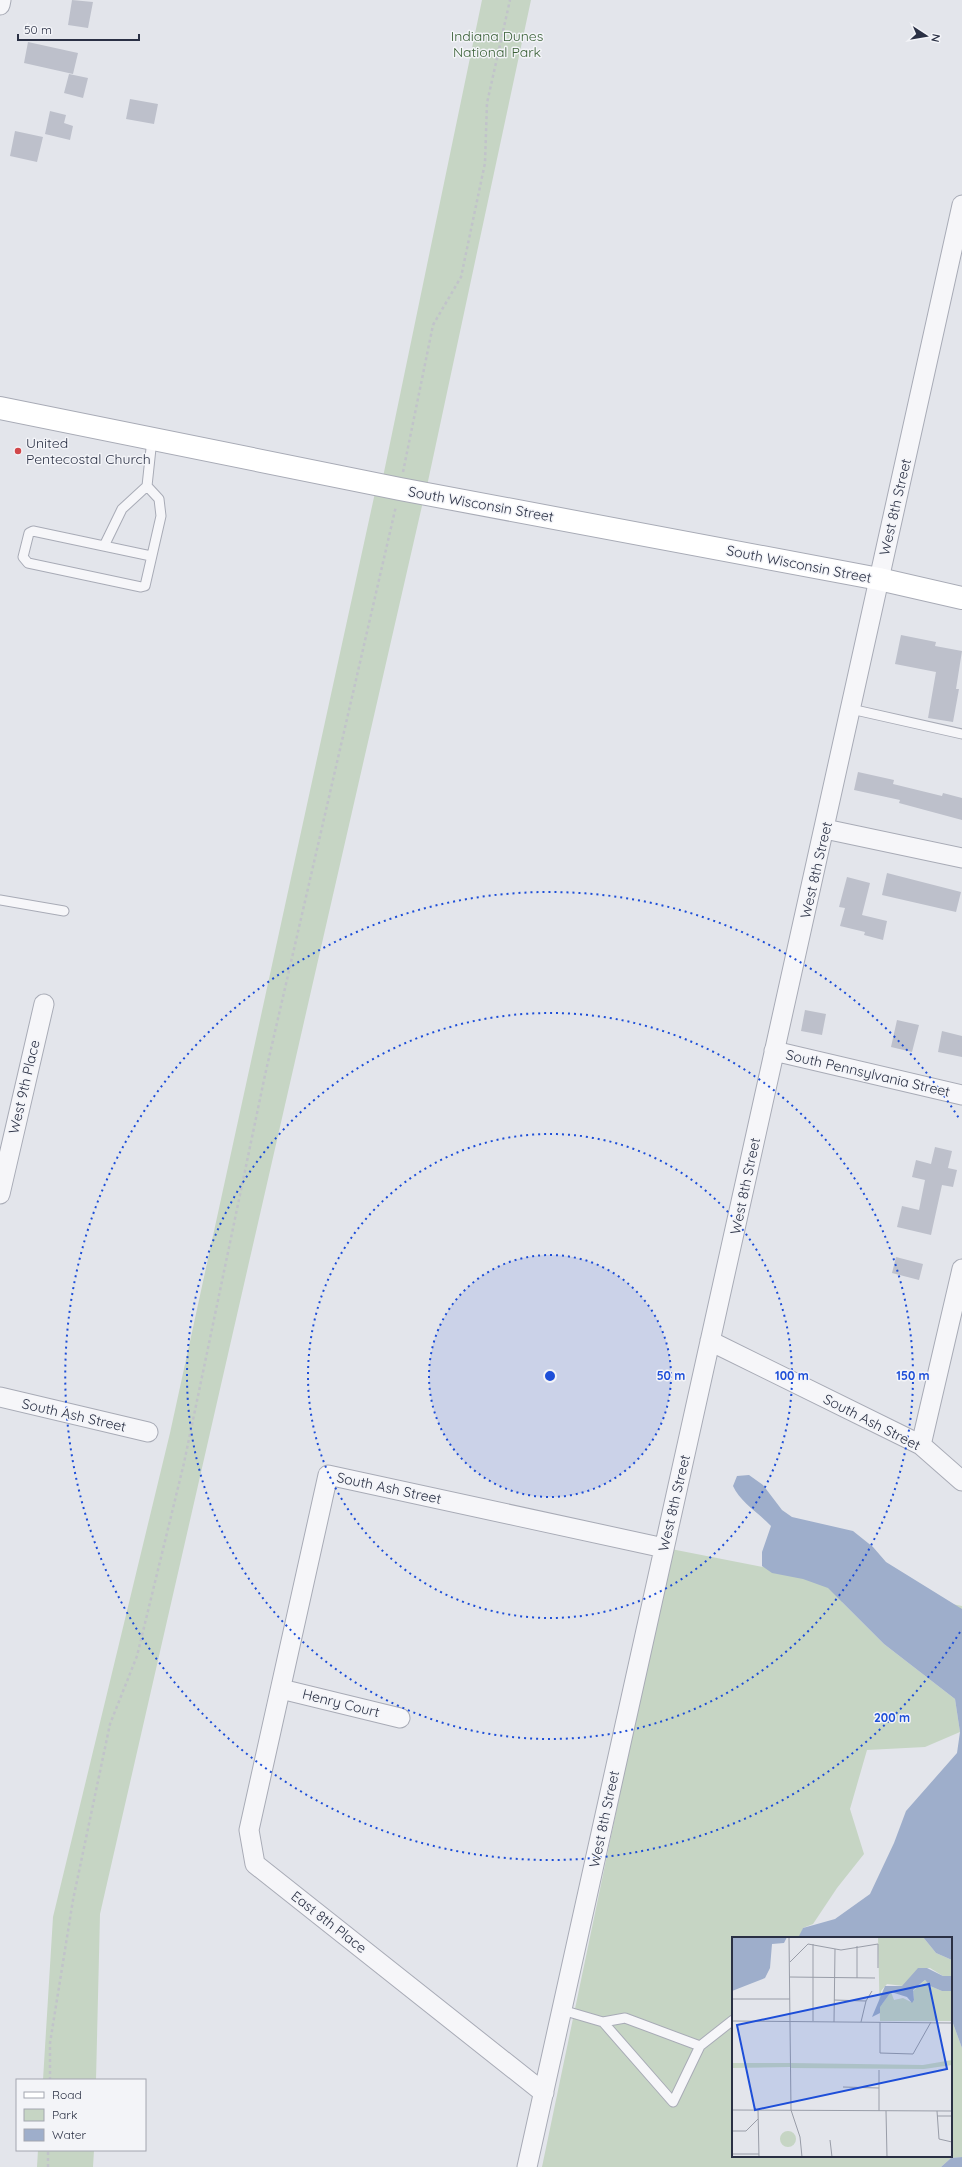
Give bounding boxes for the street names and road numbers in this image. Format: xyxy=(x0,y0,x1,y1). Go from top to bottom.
street label: West 8th Street xyxy=(875,457,915,557)
street label: South Wisconsin Street xyxy=(407,482,555,526)
street label: South Wisconsin Street xyxy=(725,541,873,587)
street label: West 8th Street xyxy=(796,820,836,920)
street label: West 9th Place xyxy=(4,1038,44,1136)
street label: South Pennsylvania Street xyxy=(784,1045,952,1101)
street label: West 8th Street xyxy=(726,1136,764,1236)
street label: South Ash Street xyxy=(820,1390,924,1454)
street label: South Ash Street xyxy=(20,1394,128,1436)
street label: West 8th Street xyxy=(654,1453,694,1553)
street label: South Ash Street xyxy=(335,1468,443,1508)
street label: Henry Court xyxy=(301,1685,382,1721)
street label: West 8th Street xyxy=(585,1769,623,1869)
street label: East 8th Place xyxy=(288,1887,370,1957)

